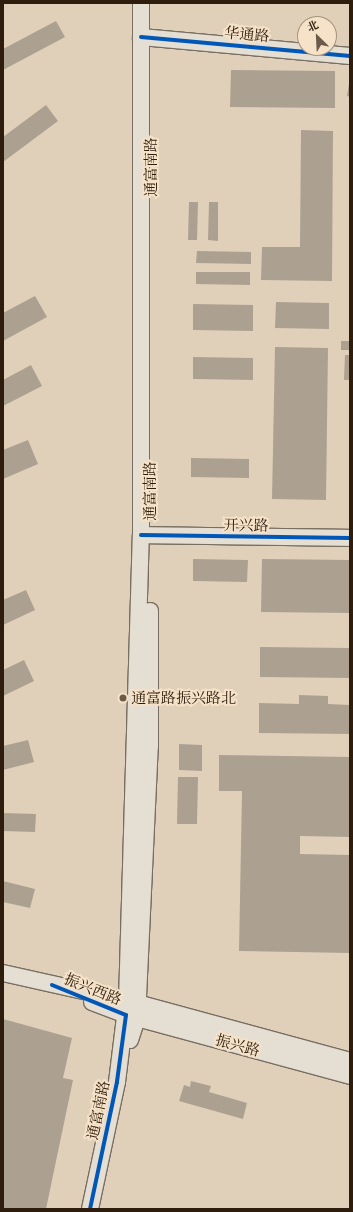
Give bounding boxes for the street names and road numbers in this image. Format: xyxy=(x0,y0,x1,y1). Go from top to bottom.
street label: 华通路 xyxy=(224,23,270,45)
street label: 通富南路 xyxy=(142,137,160,197)
street label: 通富南路 xyxy=(141,461,159,521)
street label: 开兴路 xyxy=(223,516,269,534)
street label: 振兴西路 xyxy=(62,969,124,1009)
street label: 振兴路 xyxy=(214,1030,262,1060)
street label: 通富南路 xyxy=(83,1079,113,1141)

